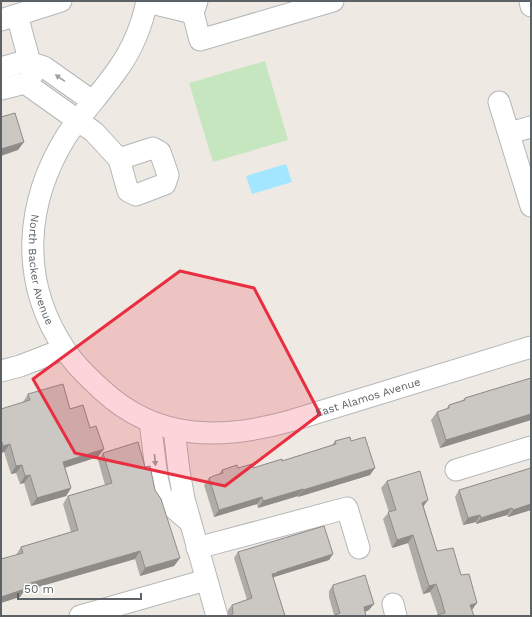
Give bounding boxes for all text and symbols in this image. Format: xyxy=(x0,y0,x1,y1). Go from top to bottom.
one-way arrow xyxy=(55,74,66,82)
street label: North Backer Avenue xyxy=(26,213,56,327)
street label: East Alamos Avenue xyxy=(314,375,422,420)
one-way arrow xyxy=(152,454,158,466)
scale bar xyxy=(18,575,141,601)
text: 50 m xyxy=(24,582,54,596)

